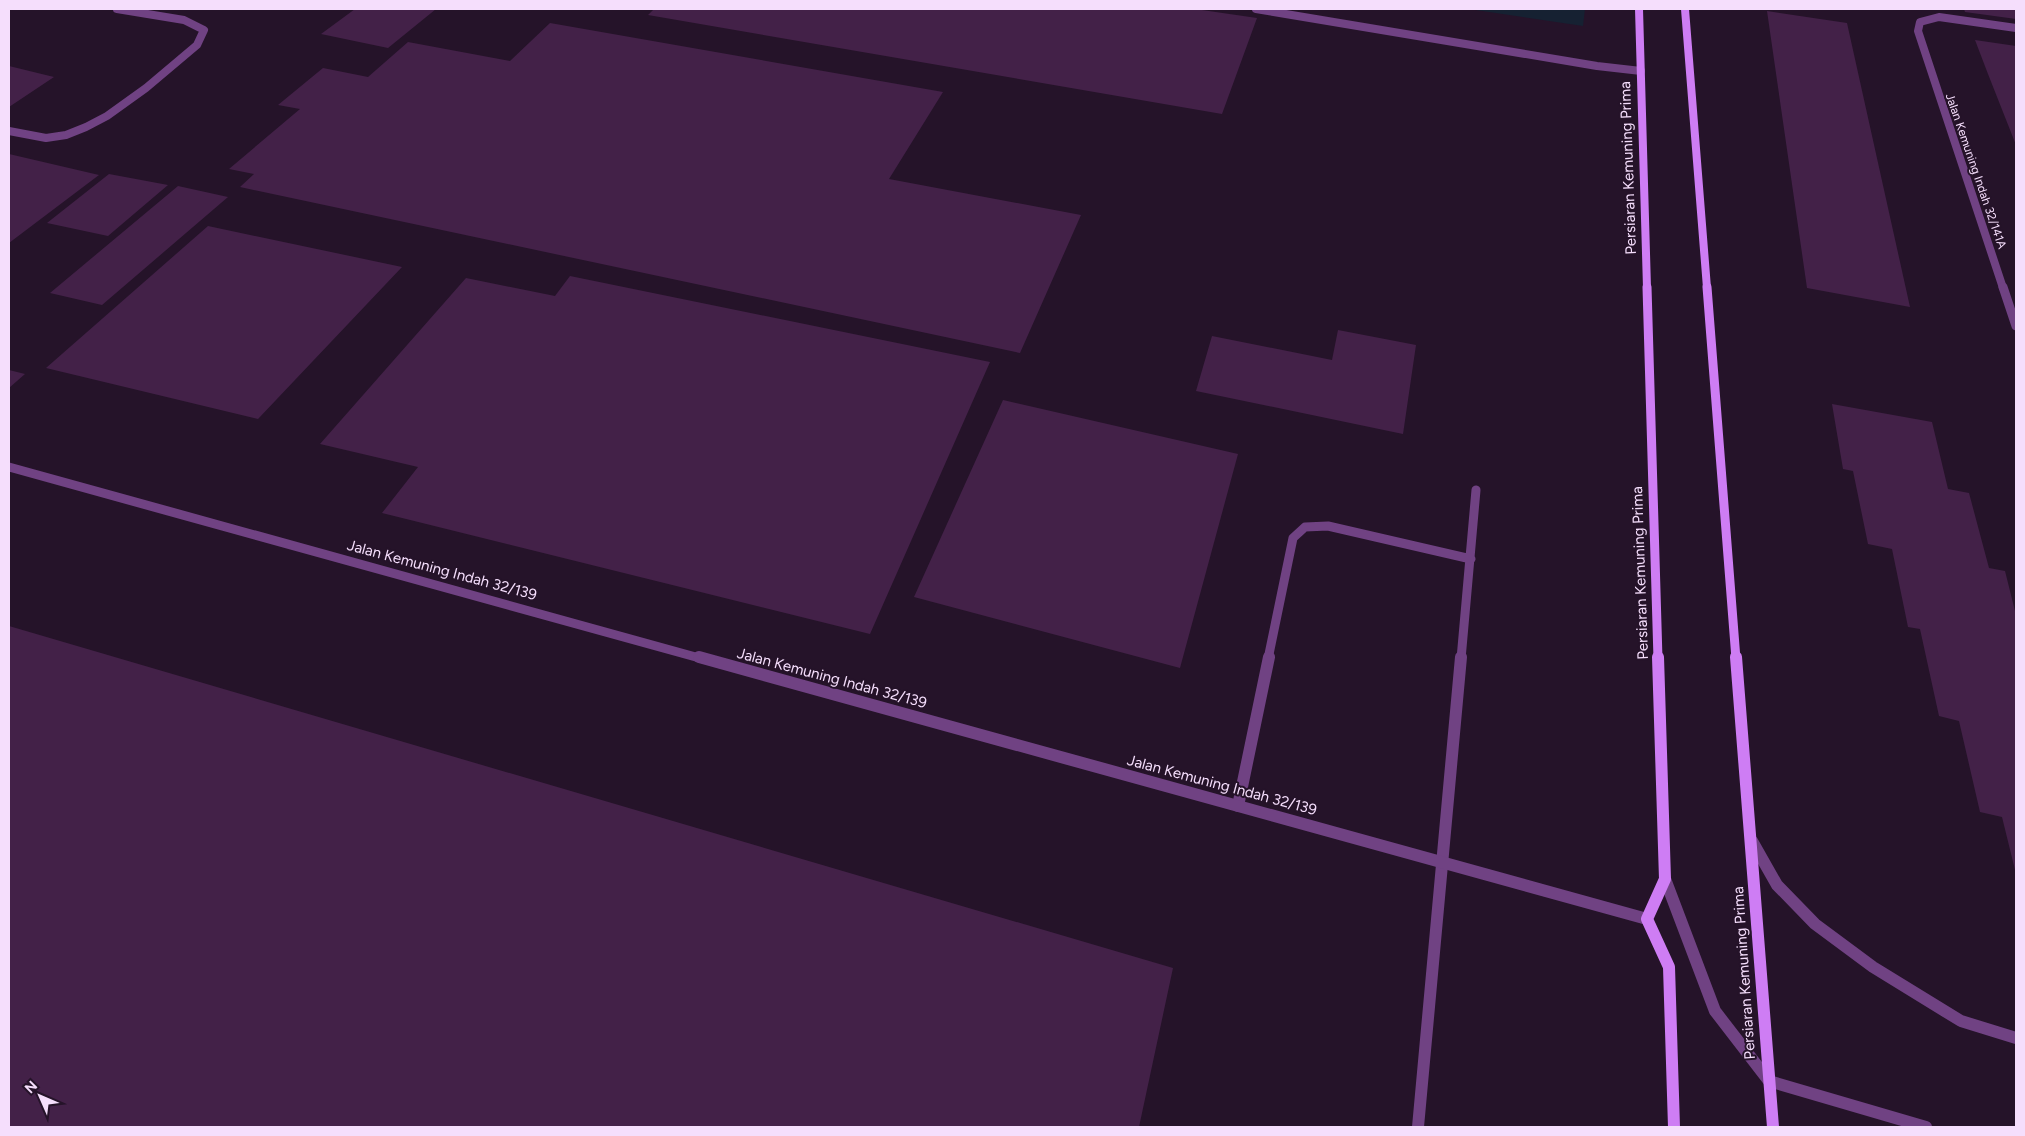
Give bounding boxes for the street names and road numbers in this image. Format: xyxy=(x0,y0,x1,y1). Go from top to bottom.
street label: Persiaran Kemuning Prima xyxy=(1616,81,1640,255)
street label: Jalan Kemuning Indah 32/141A xyxy=(1943,91,2009,251)
street label: Persiaran Kemuning Prima xyxy=(1628,486,1652,660)
street label: Jalan Kemuning Indah 32/139 xyxy=(345,536,539,604)
street label: Jalan Kemuning Indah 32/139 xyxy=(735,644,929,712)
street label: Jalan Kemuning Indah 32/139 xyxy=(1125,751,1319,819)
street label: Persiaran Kemuning Prima xyxy=(1729,886,1759,1060)

